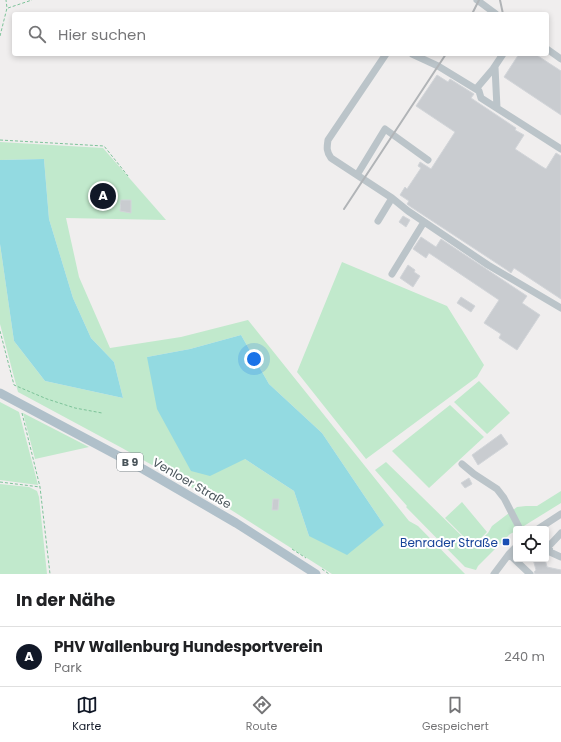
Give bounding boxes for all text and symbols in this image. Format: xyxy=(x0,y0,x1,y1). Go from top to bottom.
search box xyxy=(12,12,549,56)
icon: search xyxy=(26,23,48,45)
text: Hier suchen xyxy=(58,24,146,45)
pin: A xyxy=(90,181,116,211)
your location xyxy=(244,349,264,369)
road number: B 9 xyxy=(117,453,143,471)
street label: Venloer Straße xyxy=(149,453,235,513)
map controls xyxy=(513,526,549,562)
button: locate xyxy=(513,526,549,562)
place label: Benrader Straße xyxy=(400,534,498,551)
marker: Benrader Straße xyxy=(501,537,511,547)
text: In der Nähe xyxy=(16,588,115,612)
text: PHV Wallenburg Hundesportverein xyxy=(54,636,323,657)
text: A xyxy=(24,647,34,666)
text: 240 m xyxy=(504,647,545,666)
text: Park xyxy=(54,658,82,677)
tab: Karte xyxy=(72,694,101,735)
tab: Route xyxy=(246,694,277,735)
tab: Gespeichert xyxy=(422,694,489,735)

